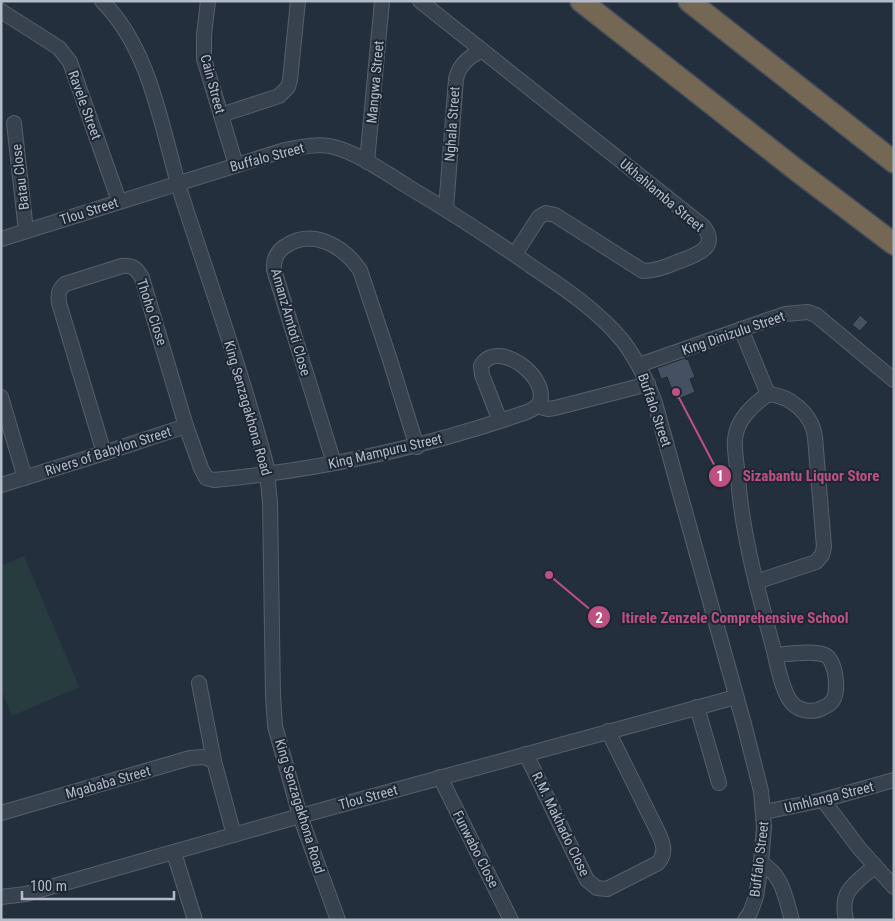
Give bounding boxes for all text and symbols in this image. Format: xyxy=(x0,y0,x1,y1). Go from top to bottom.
street label: Mangwa Street xyxy=(363,40,387,124)
street label: Cain Street xyxy=(197,53,229,115)
street label: Ravele Street xyxy=(65,68,105,142)
street label: Nghala Street xyxy=(441,86,463,162)
street label: Buffalo Street xyxy=(228,139,306,175)
street label: Batau Close xyxy=(8,143,32,211)
street label: Ukhahlamba Street xyxy=(617,155,707,235)
street label: Tlou Street xyxy=(58,194,120,228)
street label: Amanz'Amtoti Close xyxy=(268,266,314,378)
street label: Thoho Close xyxy=(134,277,170,348)
street label: King Dinizulu Street xyxy=(679,308,787,358)
street label: King Senzagakhona Road xyxy=(221,339,275,477)
street label: Buffalo Street xyxy=(635,371,675,449)
street label: Rivers of Babylon Street xyxy=(43,423,173,479)
street label: King Mampuru Street xyxy=(327,430,443,472)
callout: Sizabantu Liquor Store xyxy=(708,461,890,491)
text: 1 xyxy=(716,467,724,485)
text: Sizabantu Liquor Store xyxy=(743,467,879,485)
callout: Itirele Zenzele Comprehensive School xyxy=(587,602,858,632)
text: 2 xyxy=(595,609,603,627)
text: Itirele Zenzele Comprehensive School xyxy=(622,609,848,627)
street label: King Senzagakhona Road xyxy=(272,737,328,875)
street label: Mgababa Street xyxy=(64,762,152,802)
street label: R.M. Makhado Close xyxy=(529,769,593,879)
street label: Umhlanga Street xyxy=(783,778,875,816)
street label: Tlou Street xyxy=(337,781,399,813)
street label: Funwabo Close xyxy=(450,808,502,891)
street label: Buffalo Street xyxy=(746,820,772,898)
scale bar xyxy=(22,868,175,900)
text: 100 m xyxy=(30,877,67,895)

